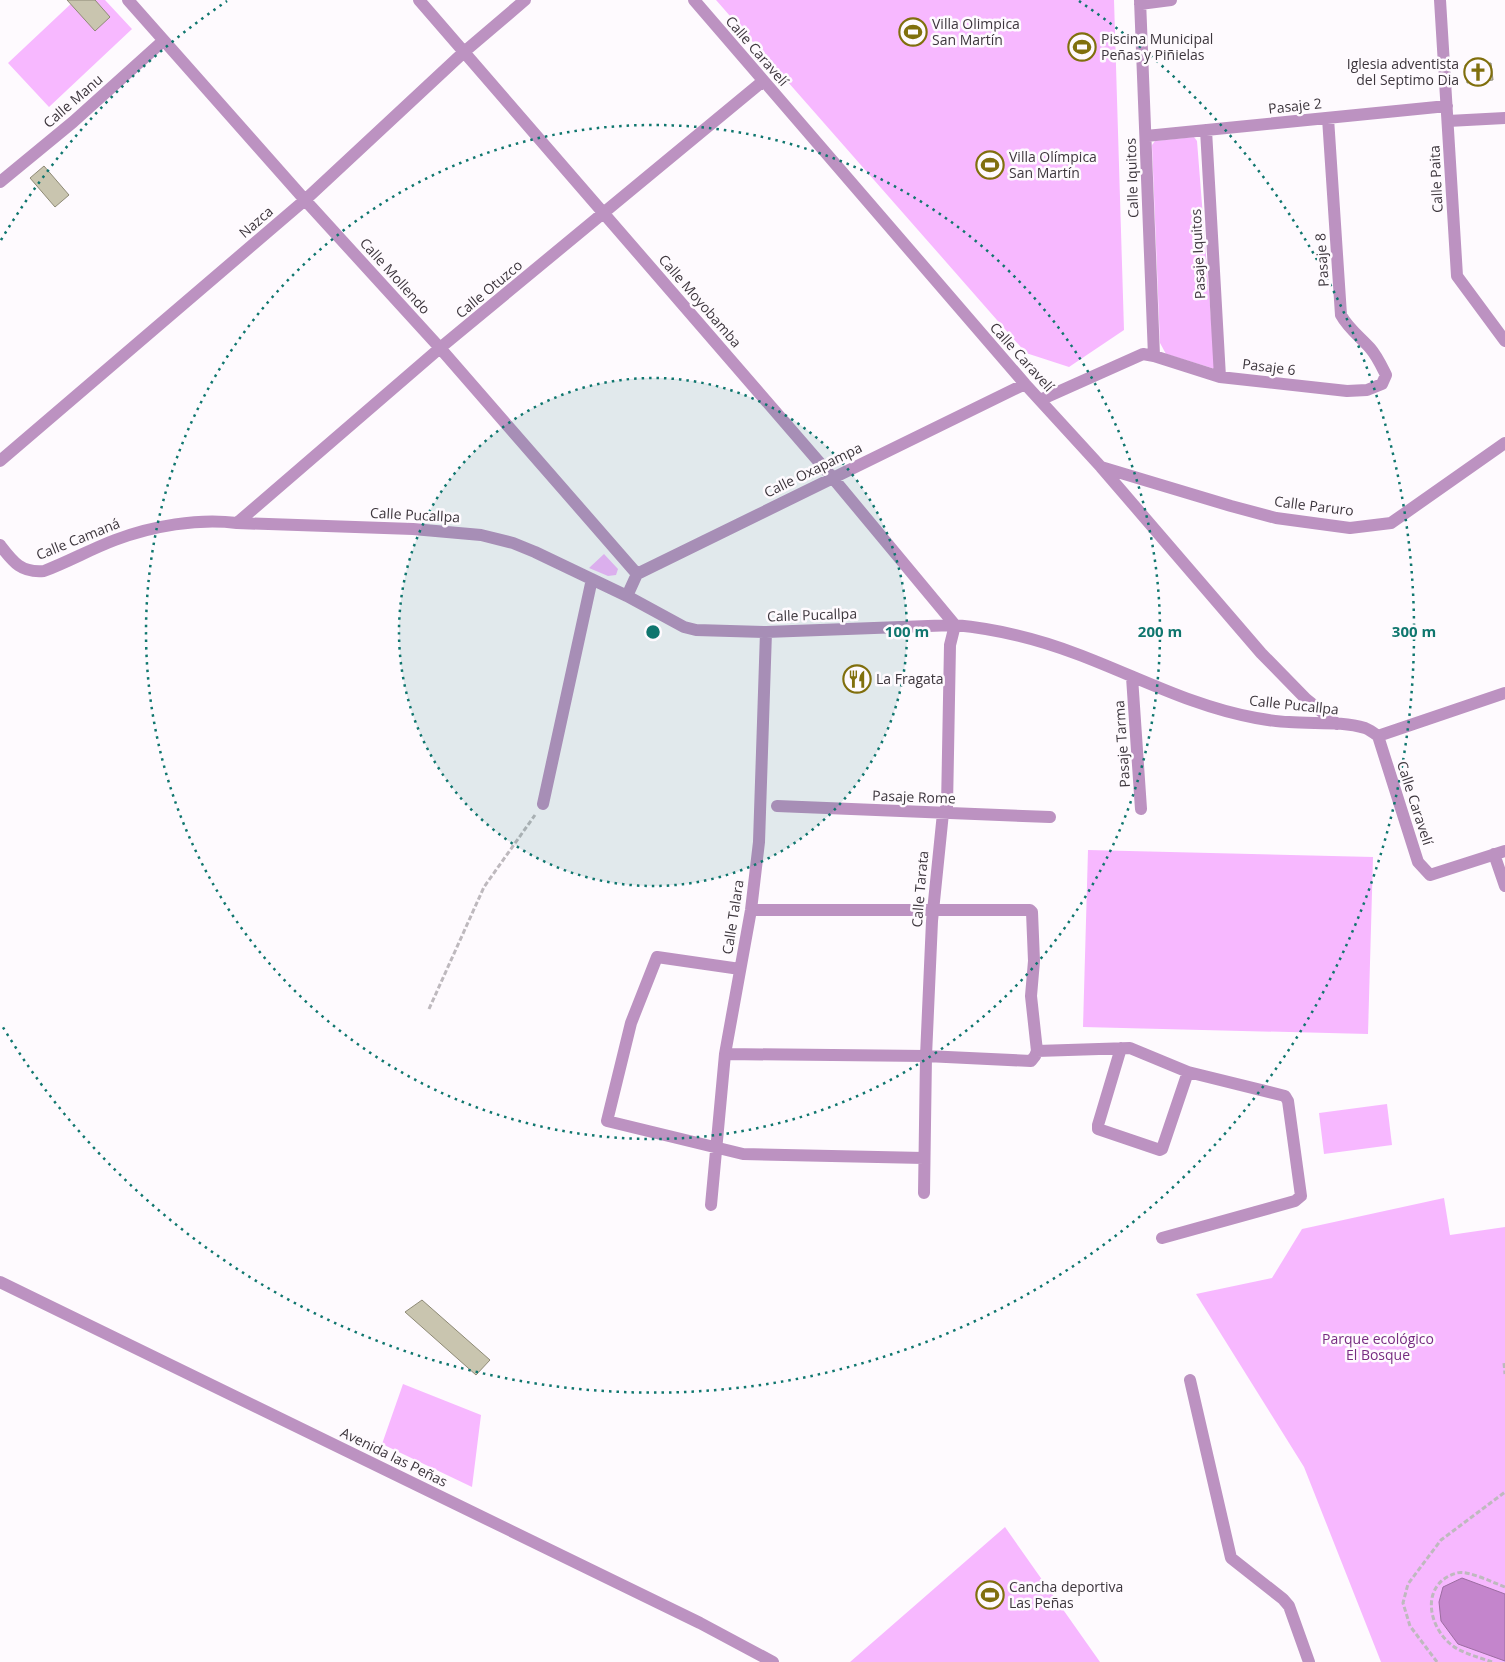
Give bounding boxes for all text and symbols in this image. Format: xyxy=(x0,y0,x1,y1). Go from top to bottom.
street label: Calle Caravelí xyxy=(722,12,793,90)
place label: Villa Olimpica San Martín xyxy=(932,14,1020,49)
sports icon: Villa Olimpica San Martín xyxy=(898,17,928,47)
place label: Piscina Municipal Peñas y Piñielas xyxy=(1101,29,1213,64)
sports icon: Piscina Municipal Peñas y Piñielas xyxy=(1067,32,1097,62)
place label: Iglesia adventista del Septimo Dia xyxy=(1347,54,1459,89)
church icon: Iglesia adventista del Septimo Dia xyxy=(1463,57,1493,87)
street label: Calle Manu xyxy=(39,70,106,132)
street label: Pasaje 2 xyxy=(1267,93,1323,118)
street label: Calle Iquitos xyxy=(1121,137,1142,218)
street label: Calle Paita xyxy=(1424,145,1447,213)
place label: Villa Olímpica San Martín xyxy=(1009,147,1097,182)
sports icon: Villa Olímpica San Martín xyxy=(975,150,1005,180)
street label: Nazca xyxy=(235,202,277,242)
street label: Pasaje Iquitos xyxy=(1186,208,1209,300)
street label: Calle Mollendo xyxy=(356,233,435,318)
street label: Pasaje 8 xyxy=(1310,233,1333,287)
street label: Calle Moyobamba xyxy=(655,250,746,351)
street label: Calle Otuzco xyxy=(451,255,526,322)
street label: Calle Caravelí xyxy=(986,318,1059,396)
street label: Pasaje 6 xyxy=(1241,354,1297,379)
street label: Calle Oxapampa xyxy=(761,438,865,502)
street label: Calle Paruro xyxy=(1273,491,1355,520)
street label: Calle Pucallpa xyxy=(370,503,461,526)
street label: Calle Camaná xyxy=(33,513,123,564)
street label: Calle Pucallpa xyxy=(767,603,857,626)
text: 100 m xyxy=(885,621,929,641)
text: 200 m xyxy=(1138,621,1182,641)
text: 300 m xyxy=(1392,621,1436,641)
centre of rings xyxy=(644,623,662,641)
restaurant icon: La Fragata xyxy=(842,664,872,694)
place label: La Fragata xyxy=(876,669,944,688)
street label: Calle Pucallpa xyxy=(1248,690,1340,719)
street label: Pasaje Tarma xyxy=(1109,700,1134,788)
street label: Calle Caravelí xyxy=(1393,758,1438,848)
street label: Pasaje Rome xyxy=(872,786,956,807)
street label: Calle Tarata xyxy=(907,850,932,928)
street label: Calle Talara xyxy=(717,878,748,956)
park label: Parque ecológico El Bosque xyxy=(1322,1329,1434,1364)
street label: Avenida las Peñas xyxy=(338,1422,451,1491)
place label: Cancha deportiva Las Peñas xyxy=(1009,1577,1123,1612)
sports icon: Cancha deportiva Las Peñas xyxy=(975,1580,1005,1610)

